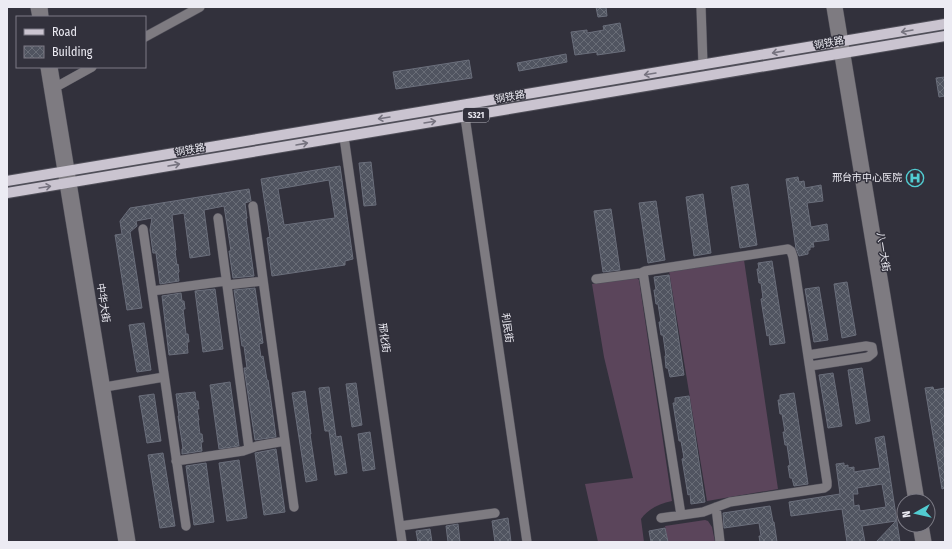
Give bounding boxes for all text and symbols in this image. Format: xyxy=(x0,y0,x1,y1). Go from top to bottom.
legend xyxy=(16,16,146,68)
text: Road xyxy=(52,25,77,39)
one-way arrow xyxy=(900,27,913,35)
street label: 钢铁路 xyxy=(813,34,845,52)
text: Building xyxy=(52,45,93,59)
one-way arrow xyxy=(772,48,785,56)
one-way arrow xyxy=(644,70,657,78)
street label: 钢铁路 xyxy=(494,88,526,106)
road number: S321 xyxy=(463,108,489,122)
one-way arrow xyxy=(378,114,391,122)
one-way arrow xyxy=(423,118,436,126)
one-way arrow xyxy=(295,140,308,148)
street label: 钢铁路 xyxy=(174,141,206,159)
one-way arrow xyxy=(167,161,180,169)
hospital icon: 邢台市中心医院 xyxy=(905,168,925,188)
place label: 邢台市中心医院 xyxy=(832,172,902,184)
one-way arrow xyxy=(39,183,52,191)
street label: 八一大街 xyxy=(874,231,892,273)
street label: 中华大街 xyxy=(94,282,112,324)
street label: 利民街 xyxy=(499,312,515,344)
street label: 邢化街 xyxy=(376,322,392,354)
north arrow xyxy=(896,493,936,533)
text: N xyxy=(900,510,913,518)

